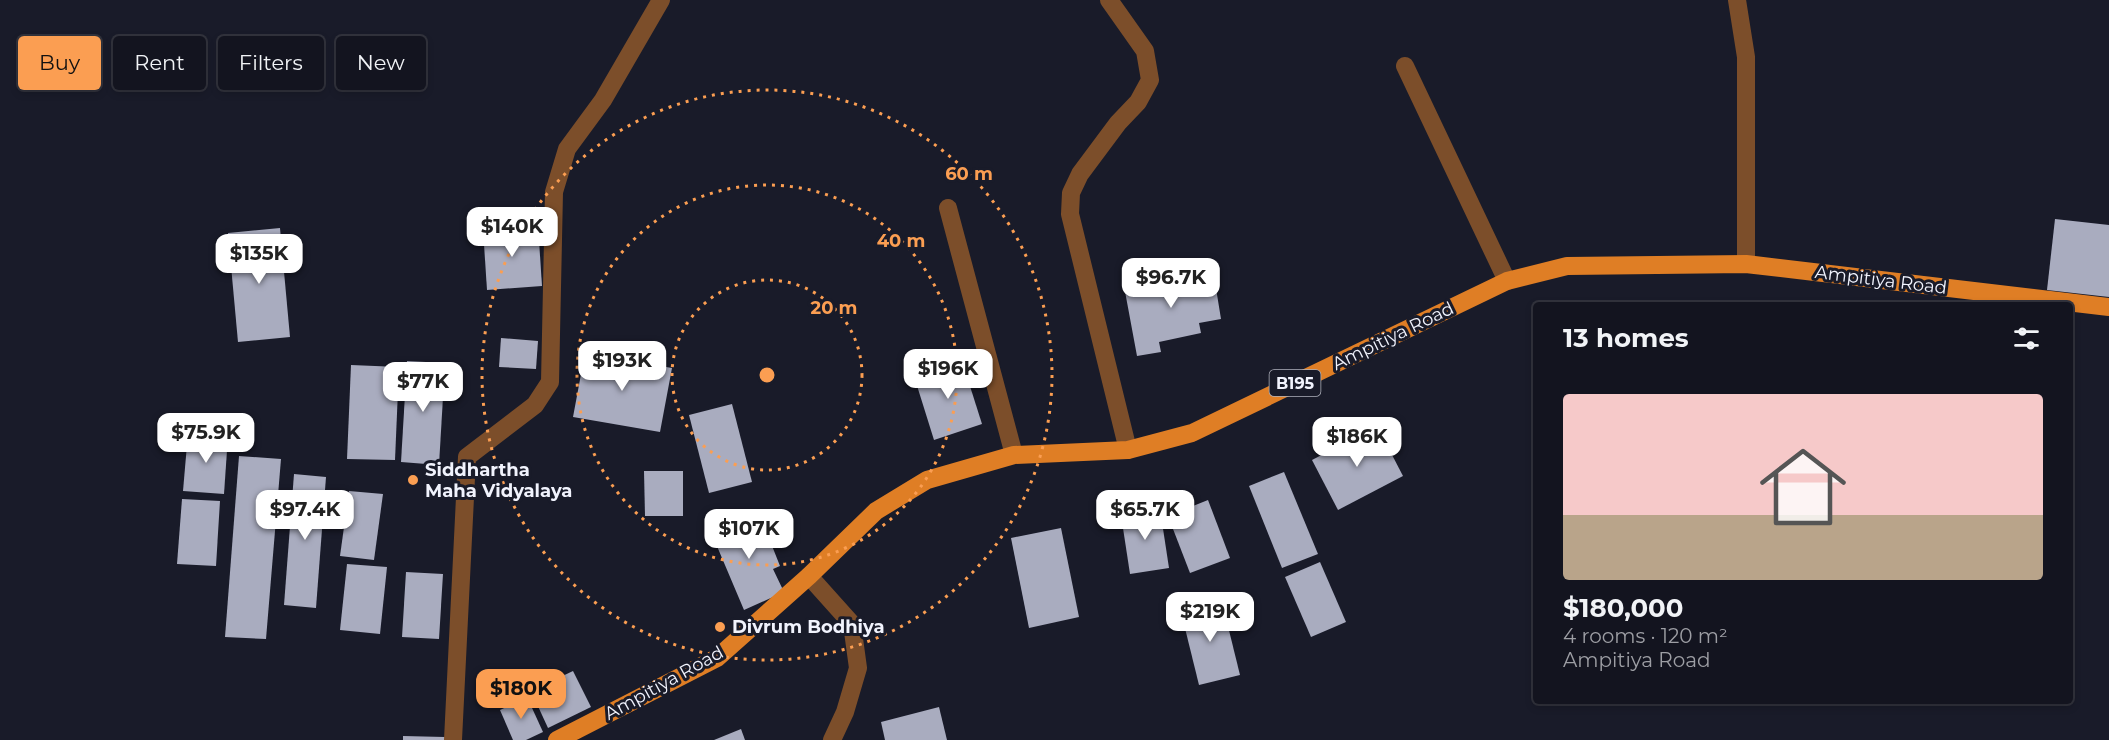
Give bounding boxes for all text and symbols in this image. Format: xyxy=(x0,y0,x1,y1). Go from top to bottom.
chip: Buy xyxy=(18,36,101,90)
chip: Rent xyxy=(113,36,206,90)
chip: Filters xyxy=(218,36,324,90)
chip: New xyxy=(336,36,426,90)
text: 60 m xyxy=(945,163,993,185)
pin: $140K xyxy=(470,207,554,258)
text: $140K xyxy=(481,214,543,238)
text: 40 m xyxy=(877,230,925,252)
pin: $135K xyxy=(217,234,301,285)
text: $135K xyxy=(230,241,288,265)
pin: $96.7K xyxy=(1122,258,1220,309)
street label: Ampitiya Road xyxy=(1814,261,1948,299)
text: $96.7K xyxy=(1136,265,1206,289)
text: 20 m xyxy=(811,297,857,319)
street label: Ampitiya Road xyxy=(1329,297,1457,375)
text: 13 homes xyxy=(1563,322,1689,354)
icon: filters xyxy=(2010,322,2043,355)
pin: $193K xyxy=(580,341,664,392)
text: $193K xyxy=(592,348,652,372)
pin: $196K xyxy=(906,349,990,400)
text: $196K xyxy=(918,356,978,380)
pin: $77K xyxy=(387,362,459,413)
centre of rings xyxy=(757,365,777,385)
text: $77K xyxy=(397,369,449,393)
road number: B195 xyxy=(1270,370,1320,396)
pin: $75.9K xyxy=(157,413,255,464)
pin: $186K xyxy=(1315,417,1399,468)
text: $75.9K xyxy=(171,420,241,444)
text: $186K xyxy=(1326,424,1388,448)
icon: home xyxy=(1749,433,1857,541)
place label: Siddhartha Maha Vidyalaya xyxy=(425,459,572,502)
marker: Siddhartha Maha Vidyalaya xyxy=(406,473,420,487)
pin: $97.4K xyxy=(256,490,354,541)
pin: $65.7K xyxy=(1096,490,1194,541)
text: $97.4K xyxy=(270,497,340,521)
text: $65.7K xyxy=(1110,497,1180,521)
pin: $107K xyxy=(707,509,791,560)
text: $107K xyxy=(718,516,780,540)
pin: $219K xyxy=(1168,592,1252,643)
text: $180,000 xyxy=(1563,592,1683,624)
text: $219K xyxy=(1180,599,1240,623)
place label: Divrum Bodhiya xyxy=(732,616,885,638)
marker: Divrum Bodhiya xyxy=(713,620,727,634)
text: 4 rooms · 120 m² xyxy=(1563,624,1728,648)
street label: Ampitiya Road xyxy=(601,641,727,725)
text: Ampitiya Road xyxy=(1563,648,1711,672)
pin: $180K xyxy=(479,669,563,720)
text: $180K xyxy=(490,676,552,700)

